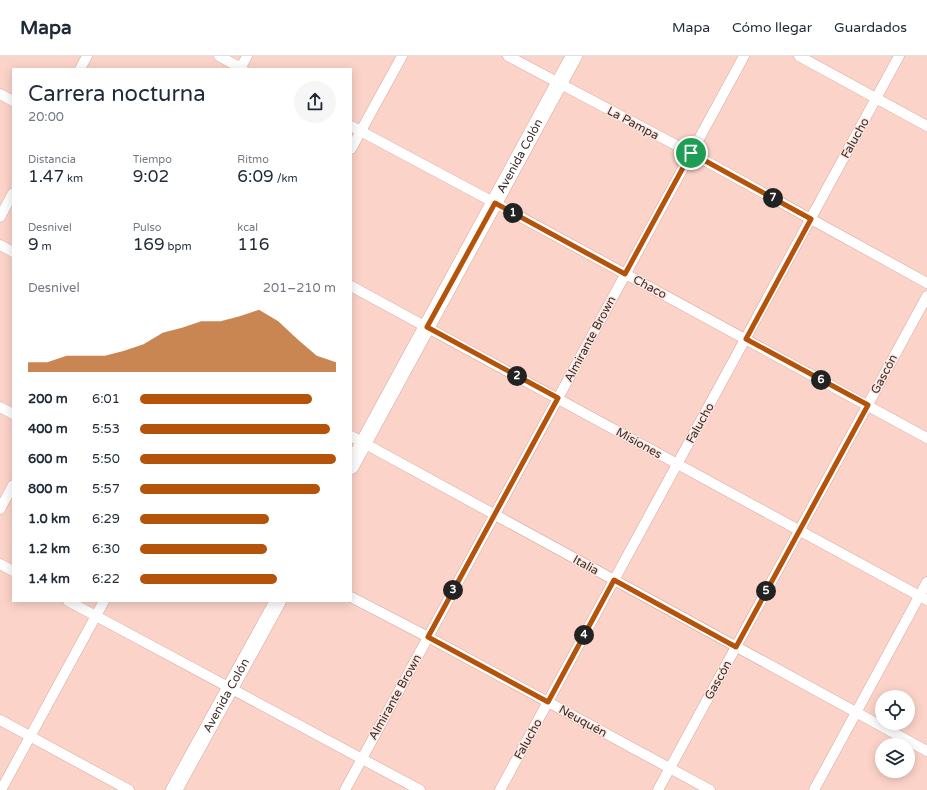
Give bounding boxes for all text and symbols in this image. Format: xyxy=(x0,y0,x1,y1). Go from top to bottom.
text: Mapa xyxy=(20,17,72,39)
text: Mapa xyxy=(672,19,710,36)
text: Cómo llegar xyxy=(732,19,812,36)
text: Guardados xyxy=(834,19,907,36)
text: Carrera nocturna xyxy=(28,81,206,107)
button: share xyxy=(294,81,336,123)
street label: La Pampa xyxy=(605,104,661,142)
text: 20:00 xyxy=(28,109,64,125)
street label: Falucho xyxy=(838,115,872,161)
street label: Avenida Colón xyxy=(494,116,546,195)
pin xyxy=(674,136,708,170)
icon: arrive xyxy=(680,142,702,164)
text: Distancia xyxy=(28,153,76,166)
text: Tiempo xyxy=(133,153,172,166)
text: Ritmo xyxy=(237,153,269,166)
text: 1.47 xyxy=(28,166,64,187)
text: 9:02 xyxy=(133,166,169,187)
text: 6:09 xyxy=(237,166,274,187)
text: km xyxy=(64,172,83,185)
text: /km xyxy=(274,172,298,185)
pin: 7 xyxy=(763,188,783,208)
text: 7 xyxy=(770,191,776,204)
pin: 1 xyxy=(503,203,523,223)
text: 1 xyxy=(510,206,516,219)
text: Desnivel xyxy=(28,221,72,234)
text: Pulso xyxy=(133,221,161,234)
text: kcal xyxy=(237,221,258,234)
text: 9 xyxy=(28,234,39,255)
text: 169 xyxy=(133,234,165,255)
text: 116 xyxy=(237,234,269,255)
text: m xyxy=(39,240,52,253)
text: bpm xyxy=(165,240,192,253)
street label: Chaco xyxy=(631,272,669,302)
text: Desnivel xyxy=(28,280,80,296)
text: 201–210 m xyxy=(263,280,336,296)
street label: Almirante Brown xyxy=(561,294,619,384)
street label: Gascón xyxy=(868,352,900,396)
pin: 2 xyxy=(507,366,527,386)
text: 2 xyxy=(514,369,520,382)
pin: 6 xyxy=(811,370,831,390)
text: 6 xyxy=(818,373,824,386)
text: 200 m xyxy=(28,391,68,407)
text: 6:01 xyxy=(92,391,120,407)
street label: Falucho xyxy=(683,400,717,446)
text: 400 m xyxy=(28,421,68,437)
text: 5:53 xyxy=(92,421,120,437)
street label: Misiones xyxy=(614,425,665,461)
text: 600 m xyxy=(28,451,68,467)
text: 5:50 xyxy=(92,451,120,467)
text: 800 m xyxy=(28,481,68,497)
text: 5:57 xyxy=(92,481,120,497)
text: 1.0 km xyxy=(28,511,70,527)
text: 6:29 xyxy=(92,511,120,527)
text: 1.2 km xyxy=(28,541,70,557)
text: 6:30 xyxy=(92,541,120,557)
street label: Italia xyxy=(571,552,601,578)
text: 1.4 km xyxy=(28,571,70,587)
text: 6:22 xyxy=(92,571,120,587)
pin: 3 xyxy=(443,580,463,600)
pin: 5 xyxy=(756,581,776,601)
text: 3 xyxy=(450,583,456,596)
text: 5 xyxy=(763,584,769,597)
pin: 4 xyxy=(574,625,594,645)
text: 4 xyxy=(581,628,587,641)
street label: Almirante Brown xyxy=(366,652,424,742)
street label: Avenida Colón xyxy=(200,656,252,735)
street label: Gascón xyxy=(702,658,734,702)
map controls xyxy=(875,690,915,778)
button: locate xyxy=(875,690,915,730)
street label: Neuquén xyxy=(557,702,609,740)
street label: Falucho xyxy=(511,716,545,762)
button: layers xyxy=(875,738,915,778)

